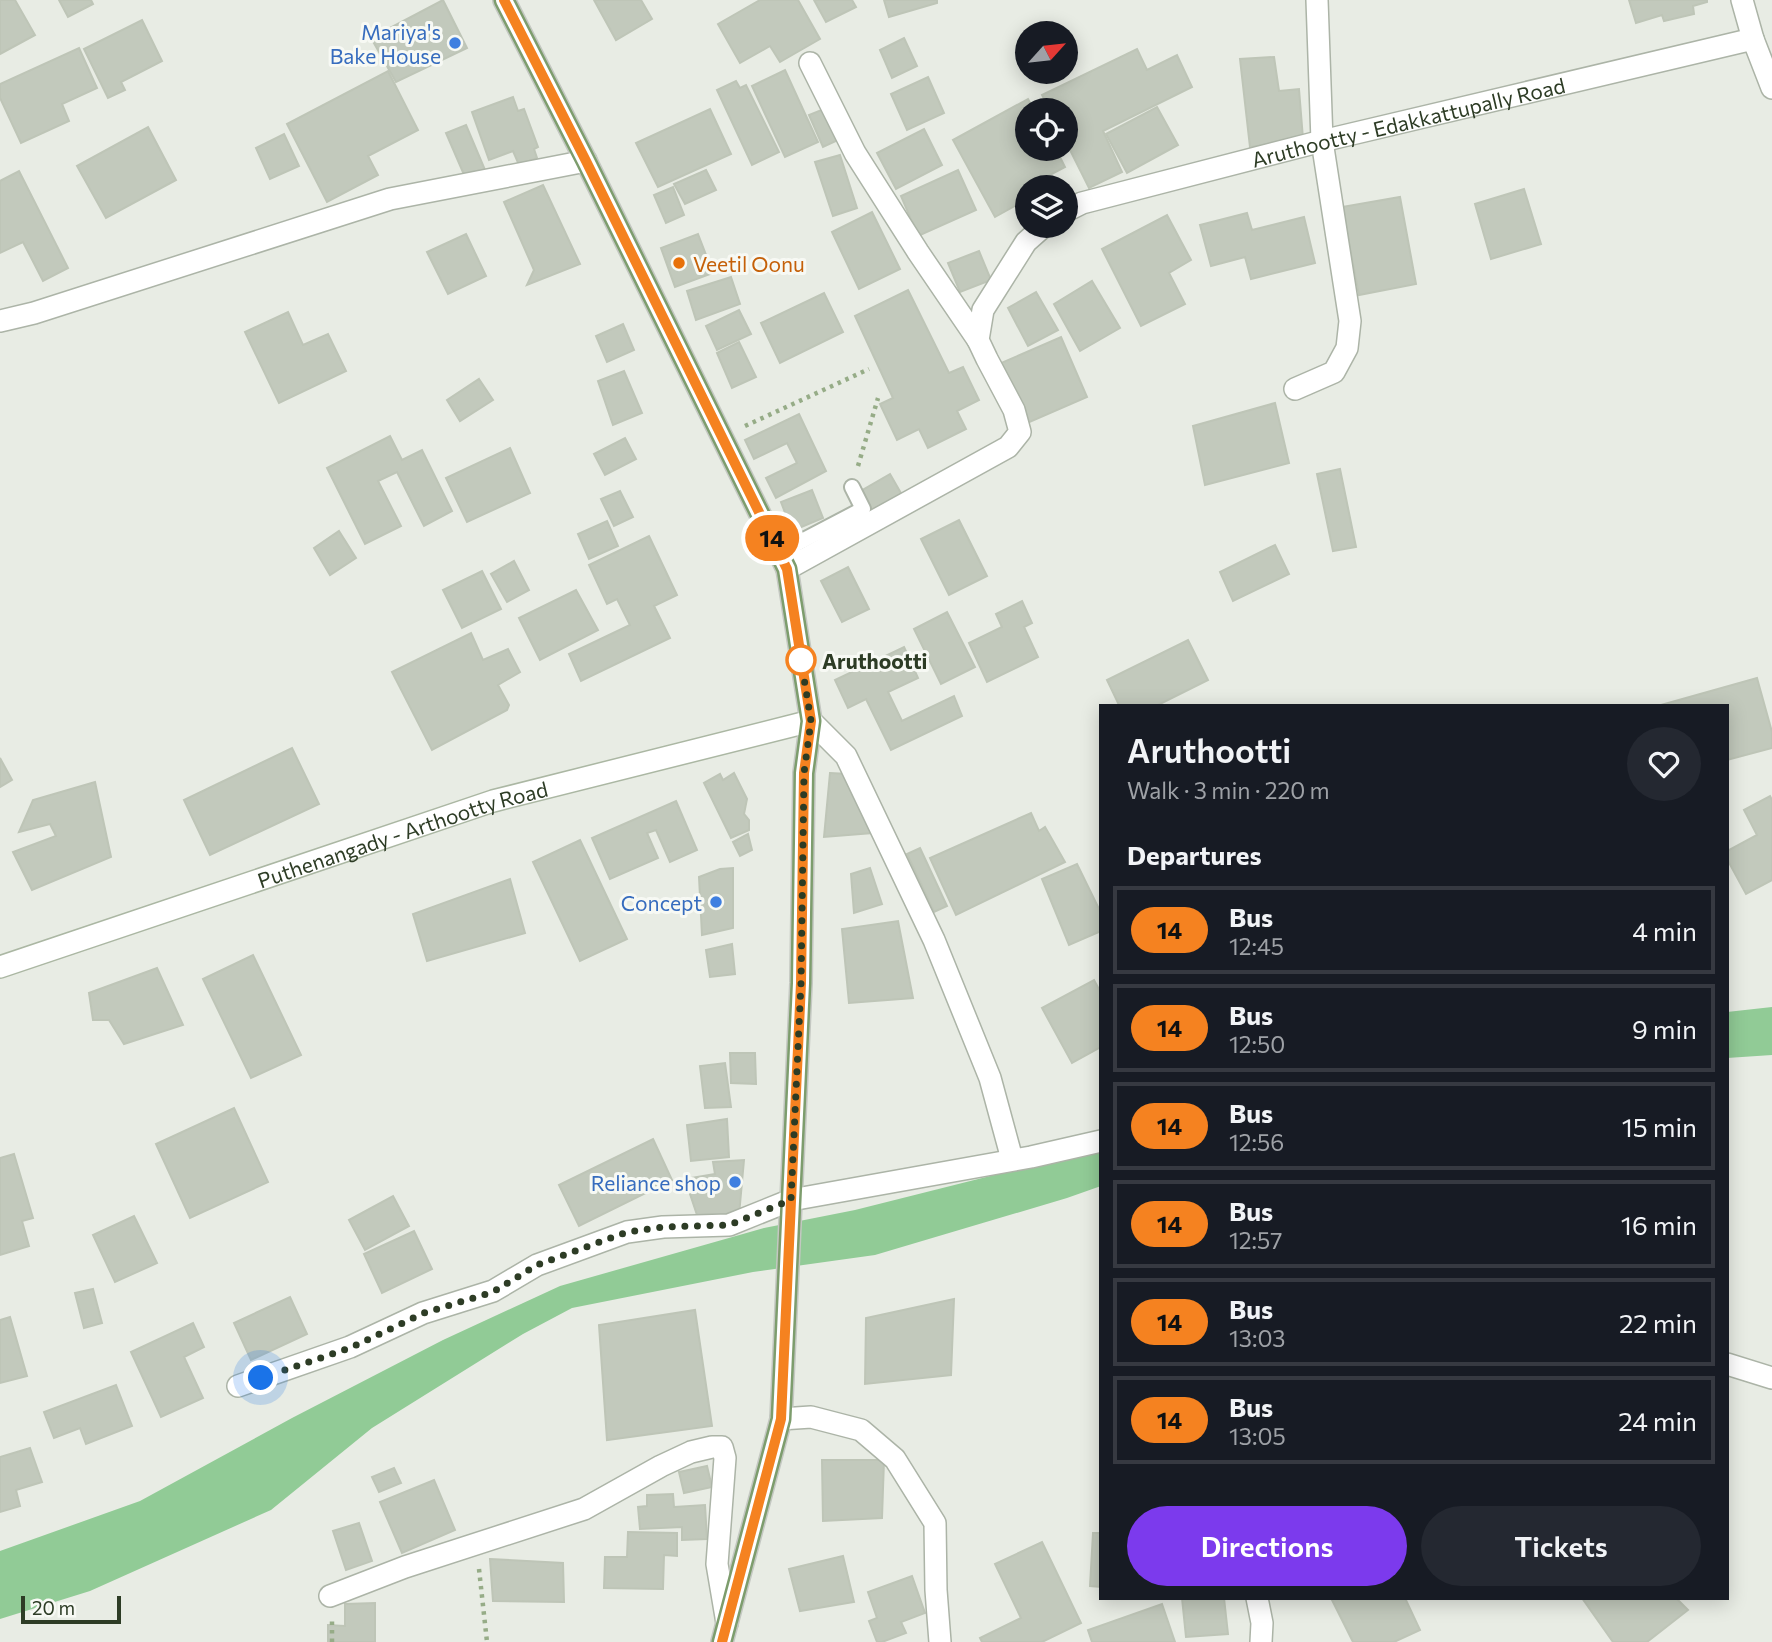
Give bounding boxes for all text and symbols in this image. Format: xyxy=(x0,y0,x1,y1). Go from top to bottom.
place label: Mariya's Bake House xyxy=(330,19,441,68)
north arrow xyxy=(1015,21,1078,84)
map controls xyxy=(1015,21,1078,238)
marker: Mariya's Bake House xyxy=(447,35,463,51)
street label: Aruthootty - Edakkattupally Road xyxy=(1249,71,1567,171)
button: locate xyxy=(1015,98,1078,161)
button: layers xyxy=(1015,175,1078,238)
place label: Veetil Oonu xyxy=(693,251,805,276)
marker: Veetil Oonu xyxy=(671,255,687,271)
line badge: 14 xyxy=(740,515,804,561)
text: 14 xyxy=(759,523,785,552)
marker: Aruthootti xyxy=(786,645,816,675)
place label: Aruthootti xyxy=(822,648,927,673)
button: heart xyxy=(1627,727,1701,801)
text: Aruthootti xyxy=(1127,729,1291,770)
street label: Puthenangady - Arthootty Road xyxy=(254,775,550,892)
text: Walk · 3 min · 220 m xyxy=(1127,776,1330,804)
text: Departures xyxy=(1127,839,1262,870)
place label: Concept xyxy=(621,890,702,915)
marker: Concept xyxy=(708,894,724,910)
text: Bus xyxy=(1229,901,1273,932)
text: 14 xyxy=(1157,915,1182,944)
text: 4 min xyxy=(1632,915,1697,946)
text: 12:45 xyxy=(1229,932,1284,960)
text: Bus xyxy=(1229,999,1273,1030)
text: 14 xyxy=(1157,1013,1182,1042)
text: 9 min xyxy=(1632,1013,1697,1044)
text: 12:50 xyxy=(1229,1030,1285,1058)
text: Bus xyxy=(1229,1097,1273,1128)
text: 14 xyxy=(1157,1111,1182,1140)
text: 15 min xyxy=(1622,1111,1697,1142)
text: 12:56 xyxy=(1229,1128,1284,1156)
place label: Reliance shop xyxy=(591,1170,721,1195)
marker: Reliance shop xyxy=(727,1174,743,1190)
text: Bus xyxy=(1229,1195,1273,1226)
text: 14 xyxy=(1157,1209,1182,1238)
text: 16 min xyxy=(1621,1209,1697,1240)
text: 12:57 xyxy=(1229,1226,1282,1254)
text: Bus xyxy=(1229,1293,1273,1324)
text: 14 xyxy=(1157,1307,1182,1336)
text: 22 min xyxy=(1619,1307,1697,1338)
text: 13:03 xyxy=(1229,1324,1285,1352)
your location xyxy=(243,1360,278,1395)
text: Bus xyxy=(1229,1391,1273,1422)
text: 14 xyxy=(1157,1405,1182,1434)
text: 24 min xyxy=(1618,1405,1697,1436)
text: 13:05 xyxy=(1229,1422,1286,1450)
button: Directions xyxy=(1127,1506,1407,1586)
button: Tickets xyxy=(1421,1506,1701,1586)
scale bar xyxy=(21,1593,121,1625)
text: 20 m xyxy=(32,1596,75,1619)

